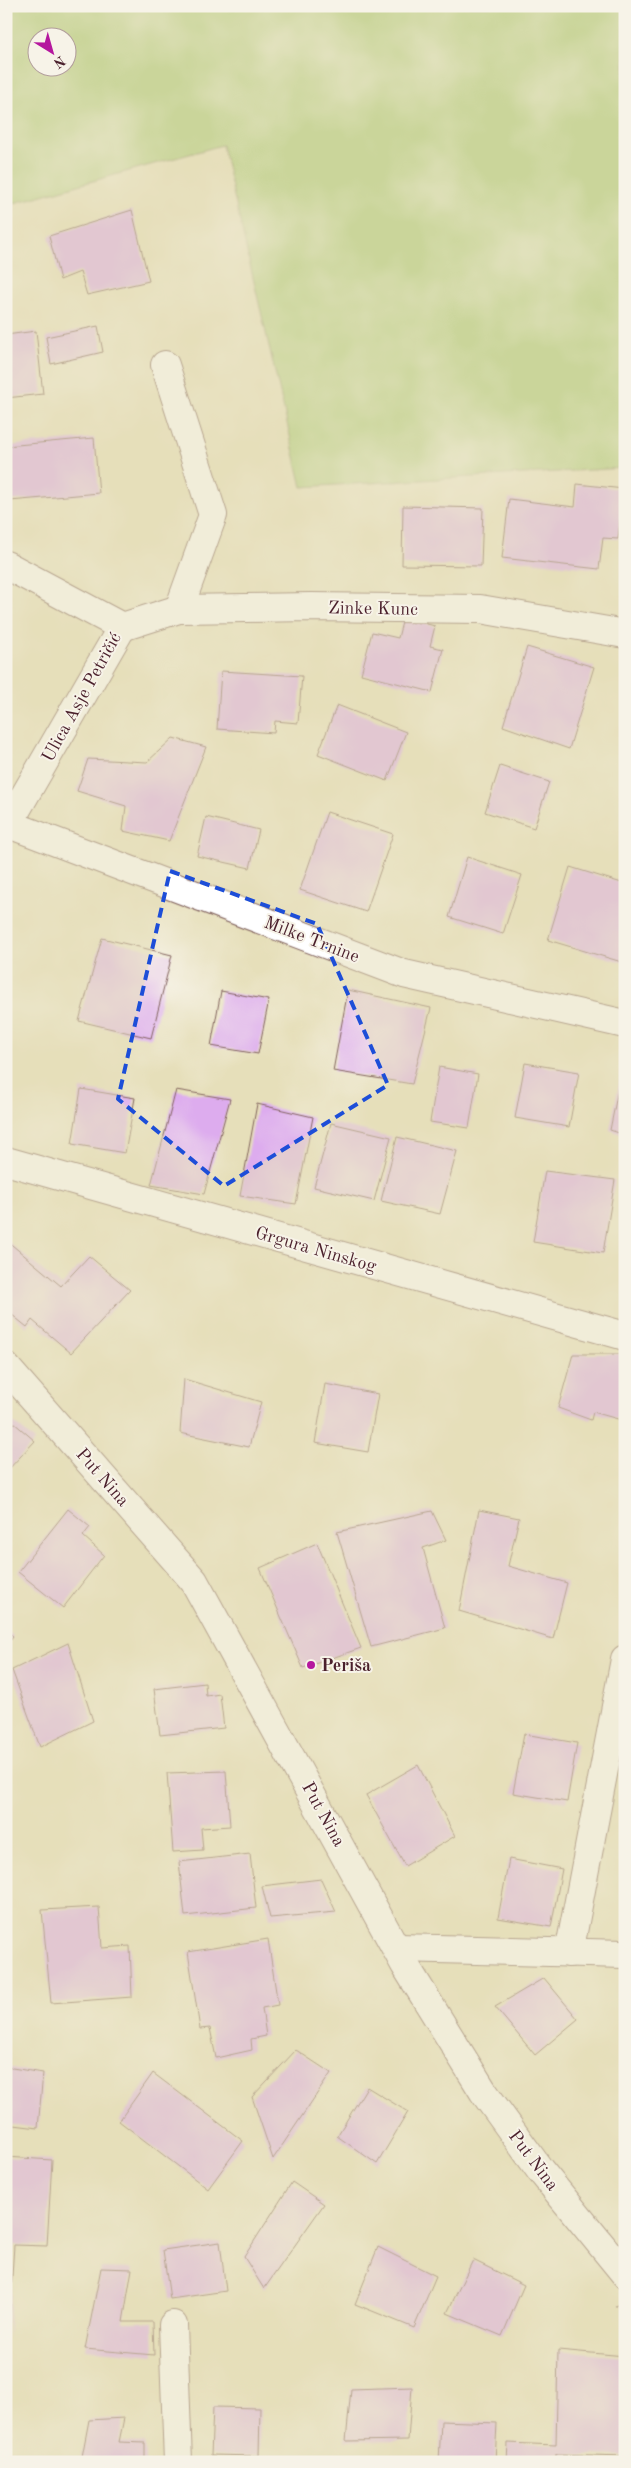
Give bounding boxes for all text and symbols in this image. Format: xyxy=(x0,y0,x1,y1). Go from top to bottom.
north arrow xyxy=(28,28,78,78)
text: N xyxy=(50,53,68,71)
street label: Zinke Kunc xyxy=(328,599,418,619)
street label: Ulica Asje Petričić xyxy=(39,630,125,765)
street label: Milke Trnine xyxy=(262,914,362,966)
street label: Grgura Ninskog xyxy=(253,1224,379,1276)
street label: Put Nina xyxy=(72,1445,132,1510)
place label: Periša xyxy=(321,1657,371,1675)
marker: Periša xyxy=(305,1659,317,1671)
street label: Put Nina xyxy=(298,1779,348,1850)
street label: Put Nina xyxy=(505,2127,562,2194)

